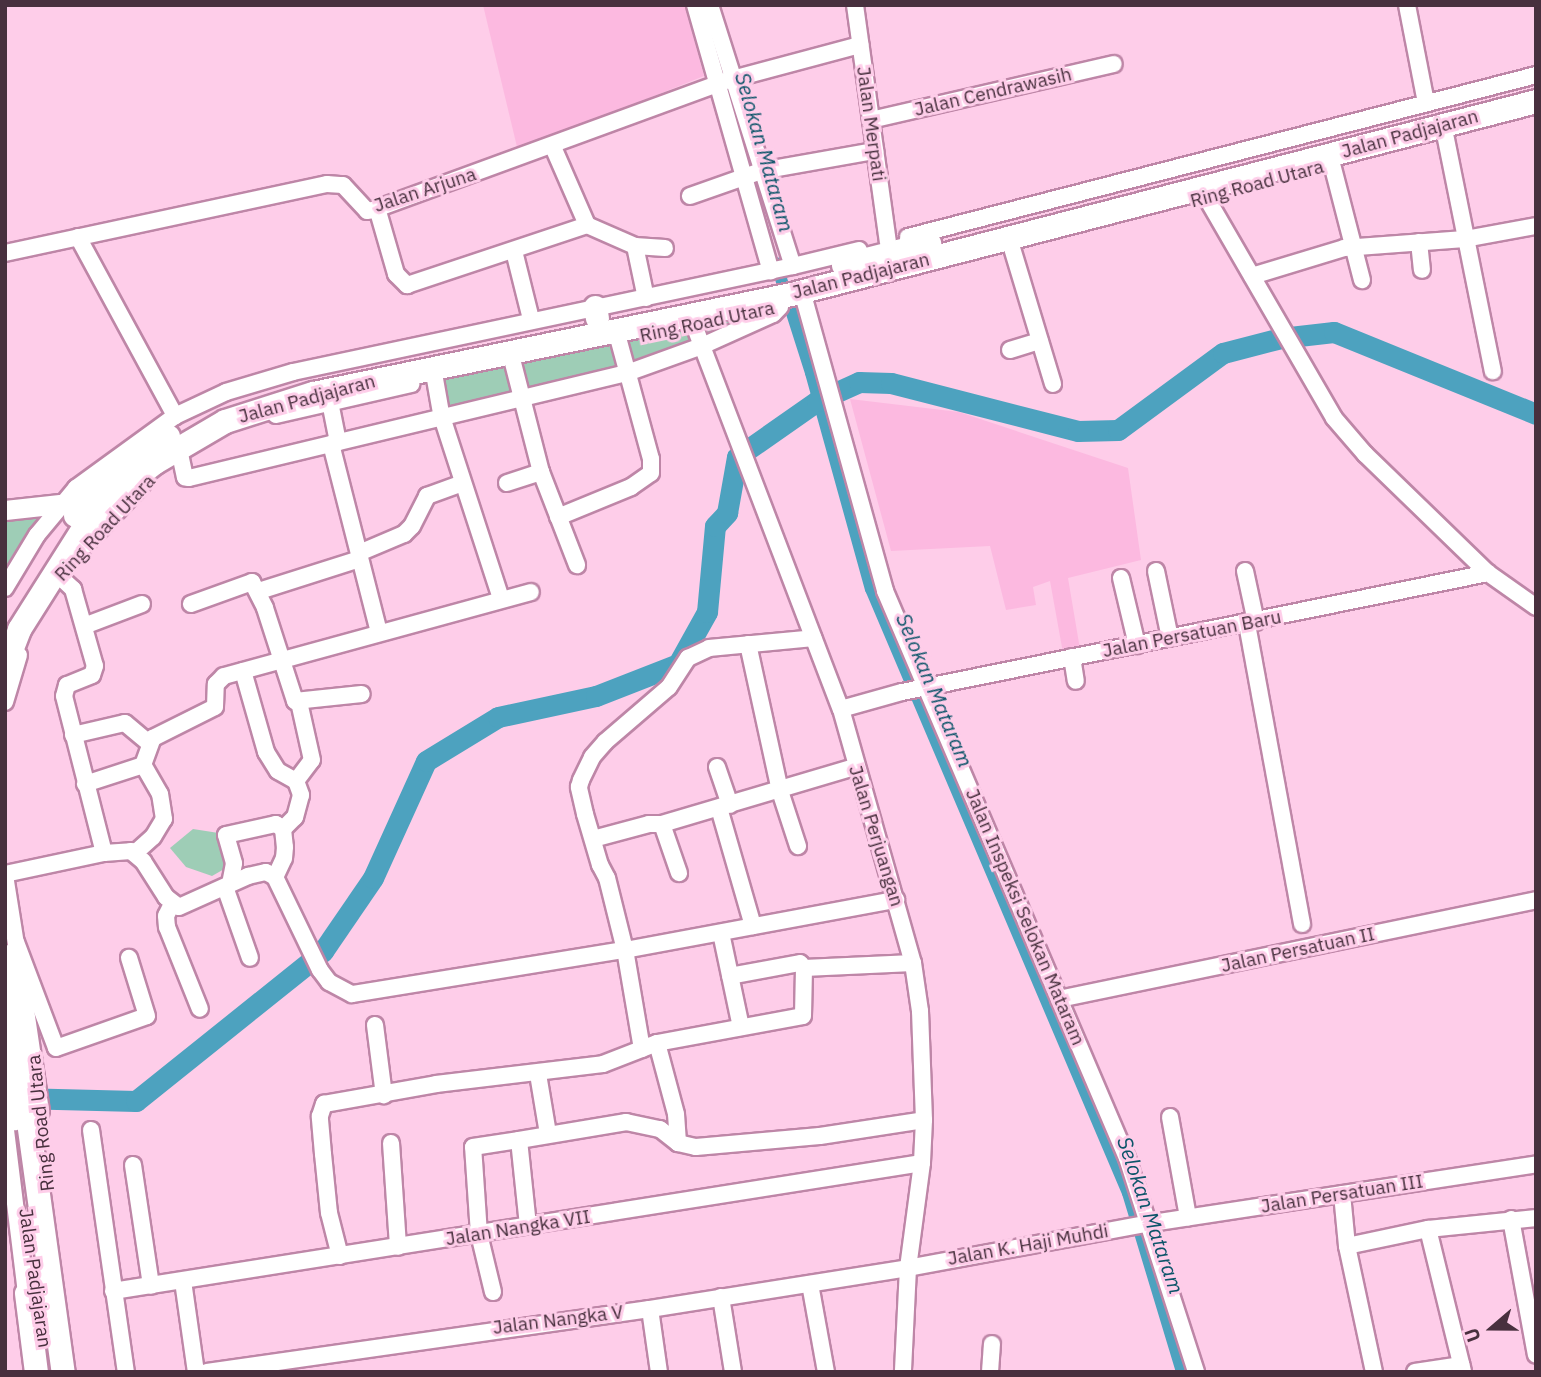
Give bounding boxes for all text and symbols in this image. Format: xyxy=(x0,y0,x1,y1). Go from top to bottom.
street label: Jalan Cendrawasih xyxy=(912,63,1074,121)
street label: Jalan Merpati xyxy=(852,65,890,183)
water label: Selokan Mataram xyxy=(730,69,800,235)
street label: Jalan Padjajaran xyxy=(1339,105,1481,163)
street label: Ring Road Utara xyxy=(1188,155,1326,213)
street label: Jalan Arjuna xyxy=(371,163,479,217)
street label: Jalan Padjajaran xyxy=(790,248,932,304)
street label: Ring Road Utara xyxy=(638,297,776,347)
street label: Jalan Padjajaran xyxy=(236,370,378,428)
street label: Ring Road Utara xyxy=(50,470,160,586)
street label: Jalan Persatuan Baru xyxy=(1101,605,1283,663)
water label: Selokan Mataram xyxy=(891,609,979,771)
street label: Jalan Perjuangan xyxy=(844,763,908,909)
street label: Jalan Inspeksi Selokan Mataram xyxy=(960,785,1090,1049)
street label: Jalan Persatuan II xyxy=(1219,923,1377,977)
street label: Ring Road Utara xyxy=(22,1054,60,1192)
water label: Selokan Mataram xyxy=(1112,1133,1190,1297)
street label: Jalan Persatuan III xyxy=(1259,1170,1425,1218)
street label: Jalan Nangka VII xyxy=(444,1205,592,1251)
street label: Jalan Padjajaran xyxy=(14,1207,56,1349)
street label: Jalan K. Haji Muhdi xyxy=(946,1220,1110,1270)
north arrow xyxy=(1457,1293,1527,1363)
street label: Jalan Nangka V xyxy=(492,1301,624,1339)
text: U xyxy=(1459,1325,1486,1345)

